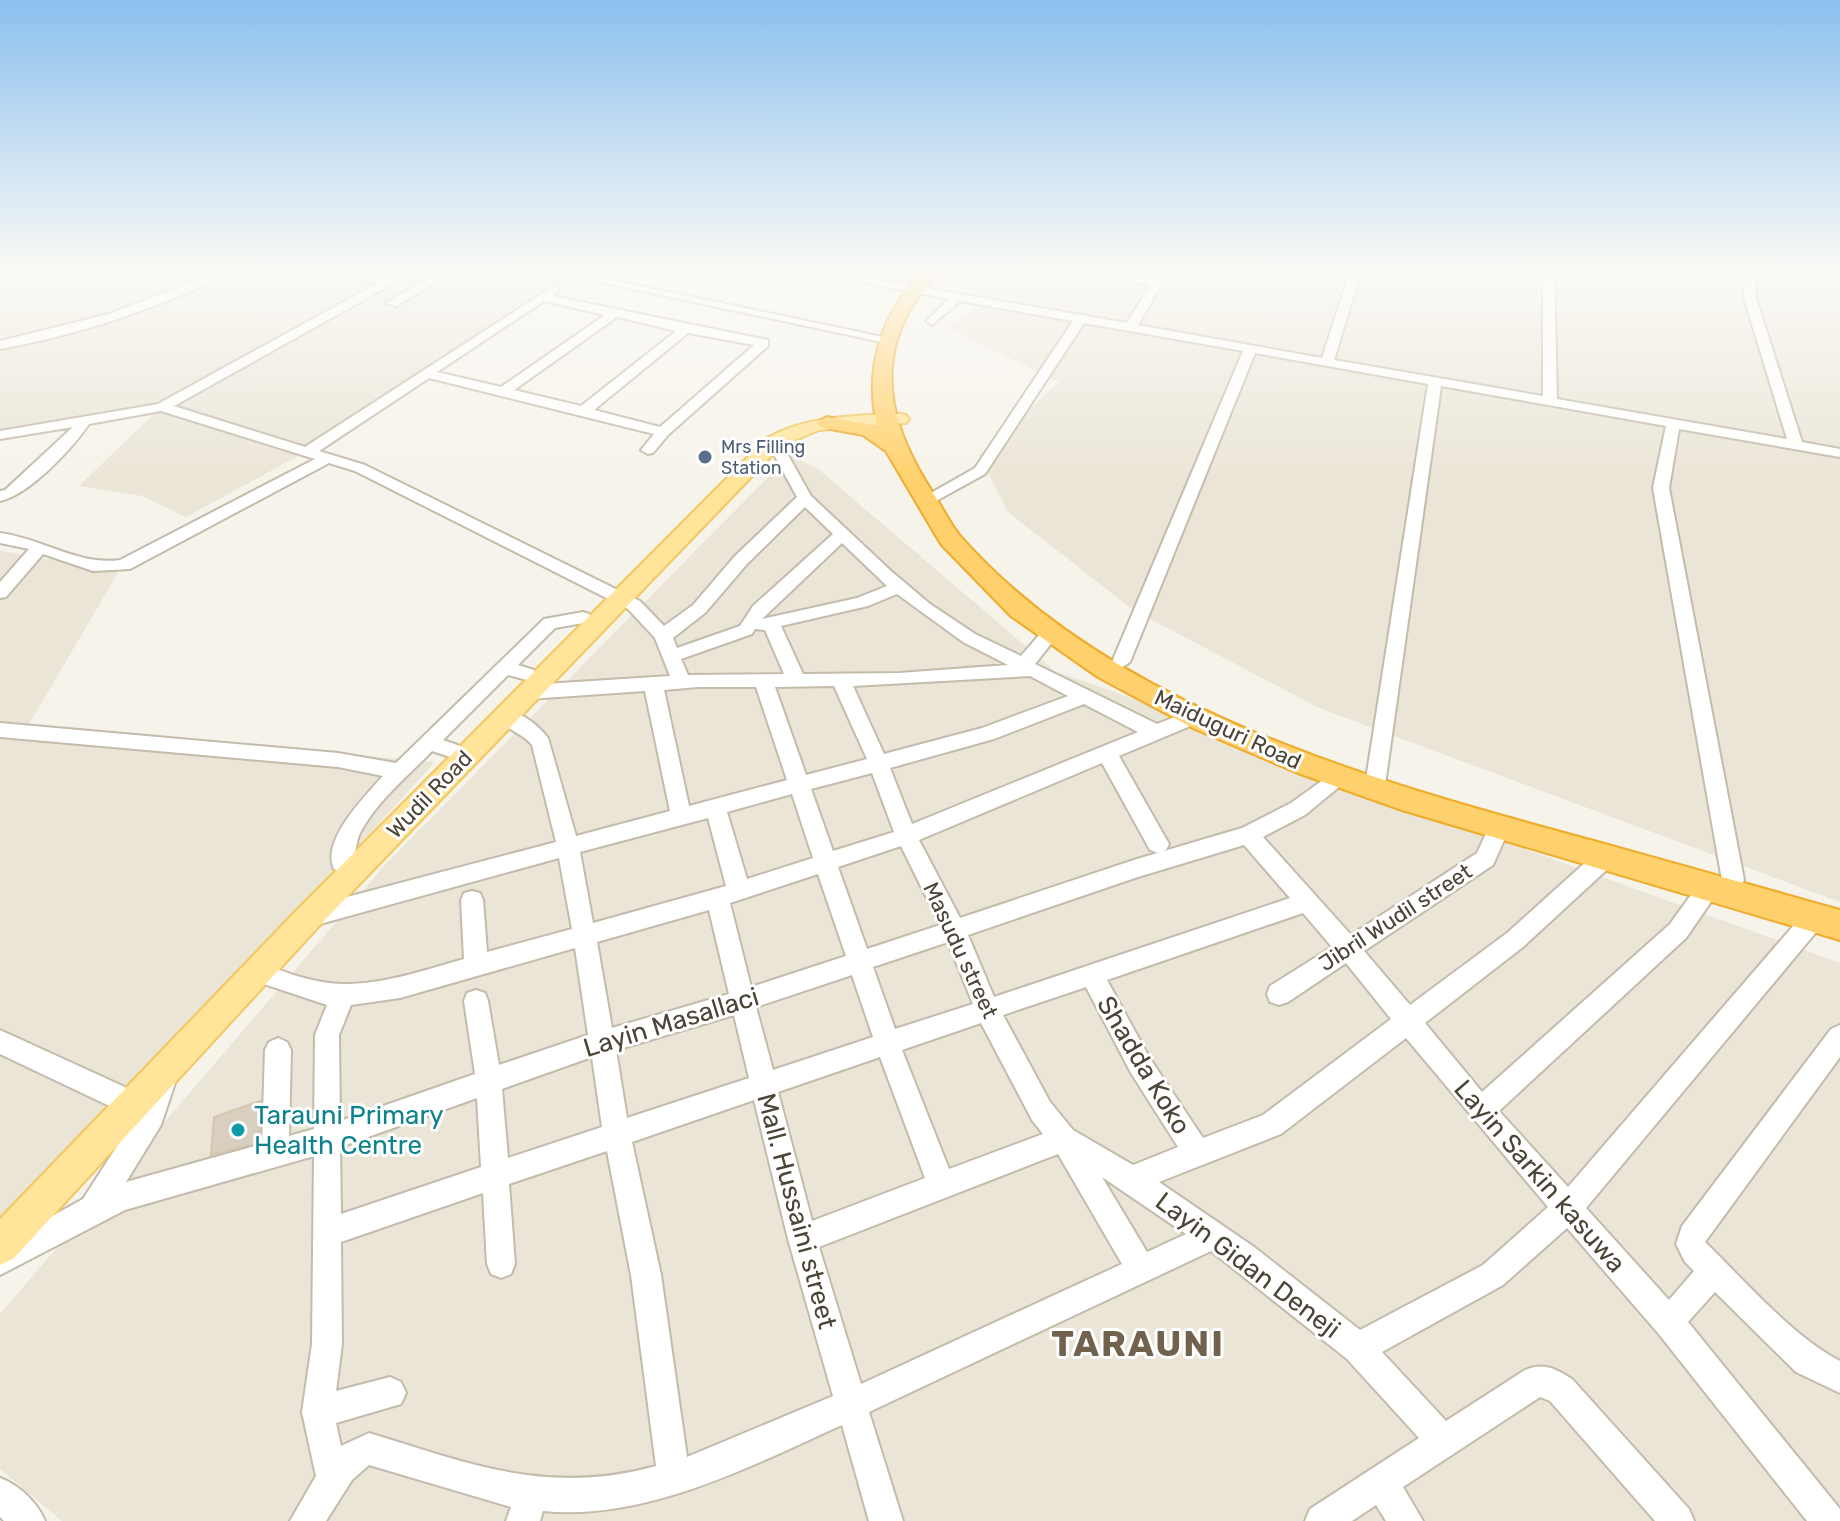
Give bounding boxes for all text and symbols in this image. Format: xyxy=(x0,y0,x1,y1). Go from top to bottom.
place label: Mrs Filling Station xyxy=(721,436,805,479)
marker: Mrs Filling Station xyxy=(696,448,714,466)
street label: Maiduguri Road xyxy=(1150,684,1305,775)
street label: Wudil Road xyxy=(381,745,478,844)
street label: Jibril Wudil street xyxy=(1314,858,1477,977)
street label: Masudu street xyxy=(917,878,1004,1023)
street label: Layin Masallaci xyxy=(580,981,763,1064)
street label: Shadda Koko xyxy=(1090,991,1197,1140)
street label: Layin Sarkin kasuwa xyxy=(1448,1074,1632,1279)
street label: Mall. Hussaini street xyxy=(750,1090,843,1332)
place label: Tarauni Primary Health Centre xyxy=(254,1100,444,1161)
marker: Tarauni Primary Health Centre xyxy=(229,1121,247,1139)
street label: Layin Gidan Deneji xyxy=(1149,1186,1346,1345)
district label: TARAUNI xyxy=(1051,1322,1225,1365)

